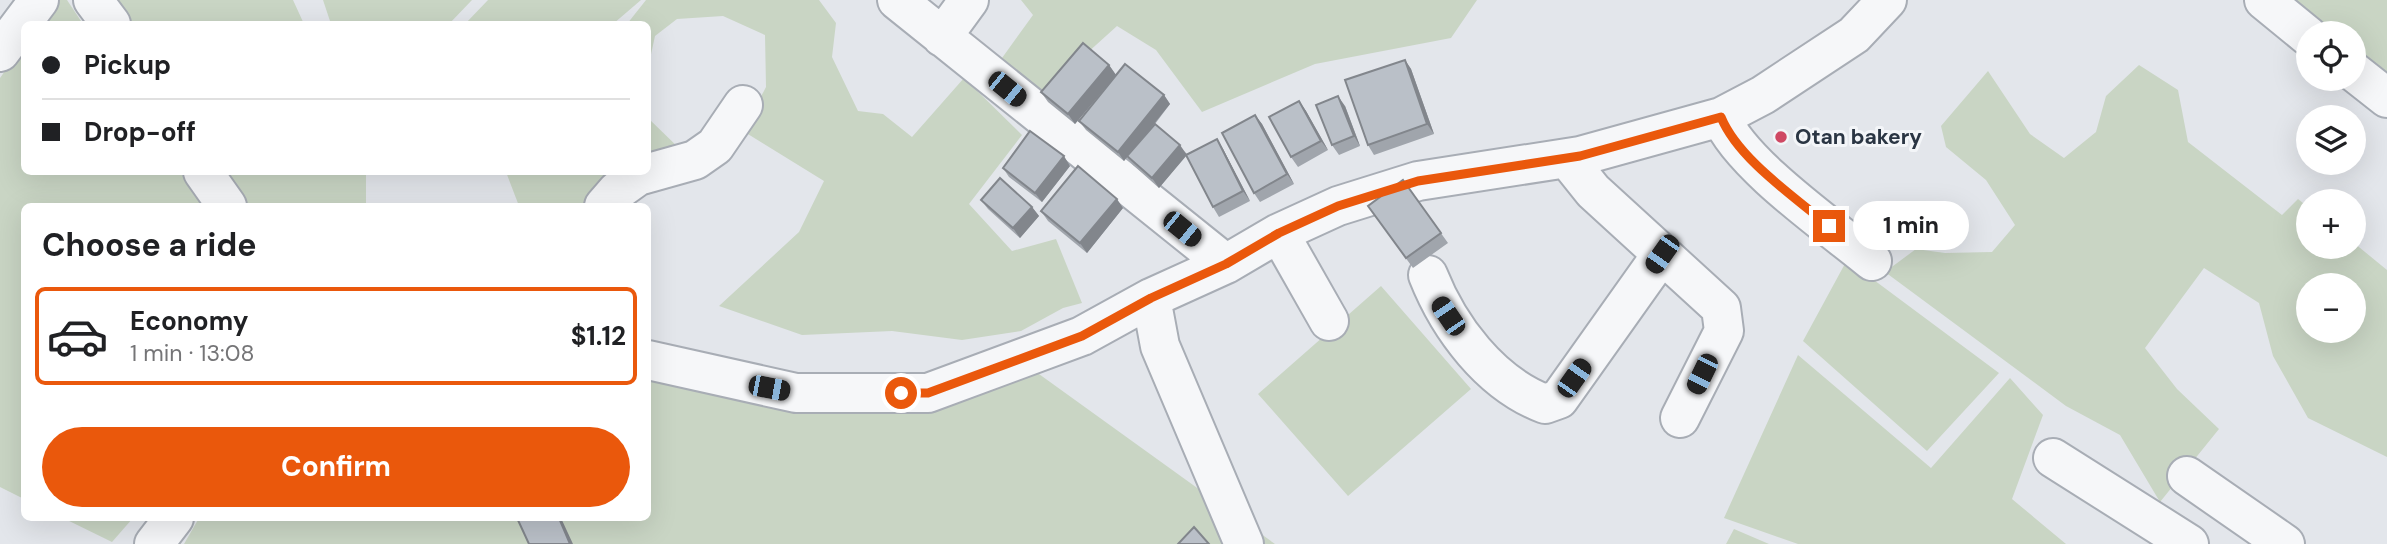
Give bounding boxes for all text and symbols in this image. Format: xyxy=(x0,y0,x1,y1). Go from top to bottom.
map controls xyxy=(2296,21,2366,343)
button: locate xyxy=(2296,21,2366,91)
text: Pickup xyxy=(84,48,171,82)
car xyxy=(985,68,1030,110)
button: layers xyxy=(2296,105,2366,175)
text: Drop-off xyxy=(84,115,196,149)
place label: Otan bakery xyxy=(1795,123,1922,151)
marker: Otan bakery xyxy=(1773,129,1789,145)
button: + xyxy=(2296,189,2366,259)
callout: 1 min xyxy=(1854,202,1969,250)
car xyxy=(1160,208,1205,250)
route end xyxy=(1813,210,1845,242)
text: 1 min xyxy=(1883,210,1939,240)
text: Choose a ride xyxy=(42,224,257,266)
car xyxy=(1642,231,1683,277)
button: − xyxy=(2296,273,2366,343)
car xyxy=(1428,293,1469,339)
text: Economy xyxy=(130,304,248,338)
icon: car xyxy=(46,305,109,368)
text: $1.12 xyxy=(571,319,626,353)
text: 1 min · 13:08 xyxy=(130,338,254,368)
car xyxy=(1684,351,1721,397)
car xyxy=(1554,355,1595,401)
car xyxy=(747,374,792,402)
route start xyxy=(885,377,917,409)
button: Confirm xyxy=(42,427,630,507)

